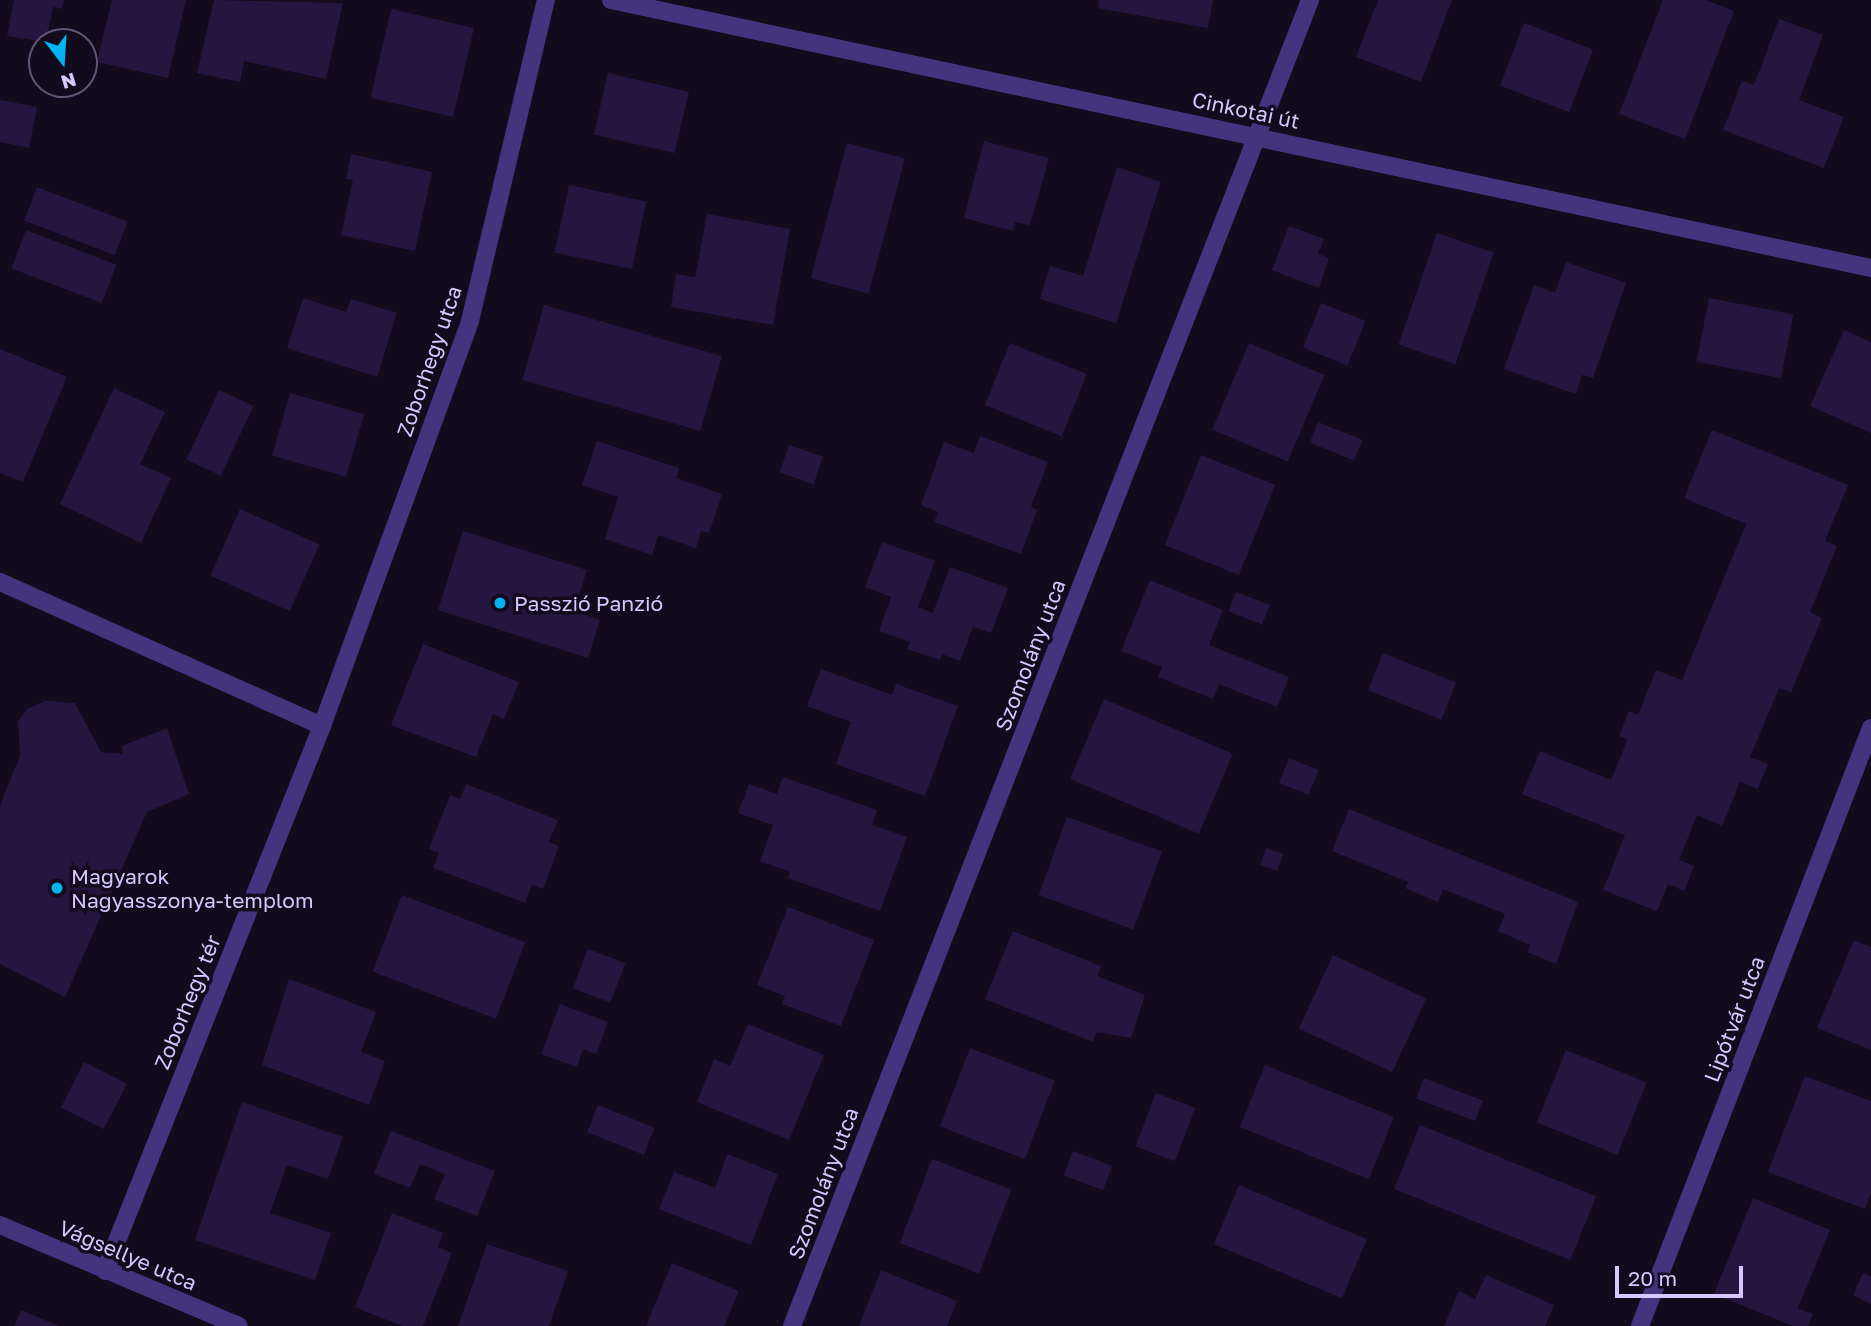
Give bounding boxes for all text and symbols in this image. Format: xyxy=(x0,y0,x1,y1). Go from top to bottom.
north arrow xyxy=(28,28,98,98)
text: N xyxy=(58,69,79,95)
street label: Cinkotai út xyxy=(1190,86,1302,134)
street label: Zoborhegy utca xyxy=(391,282,467,440)
street label: Szomolány utca xyxy=(990,576,1070,734)
place label: Passzió Panzió xyxy=(514,590,663,616)
marker: Passzió Panzió xyxy=(492,595,508,611)
place label: Magyarok Nagyasszonya-templom xyxy=(71,863,314,913)
marker: Magyarok Nagyasszonya-templom xyxy=(49,880,65,896)
street label: Zoborhegy tér xyxy=(149,931,225,1073)
street label: Lipótvár utca xyxy=(1698,953,1770,1085)
street label: Szomolány utca xyxy=(783,1104,863,1262)
street label: Vágsellye utca xyxy=(55,1215,201,1295)
scale bar xyxy=(1619,1252,1747,1296)
text: 20 m xyxy=(1628,1265,1677,1291)

